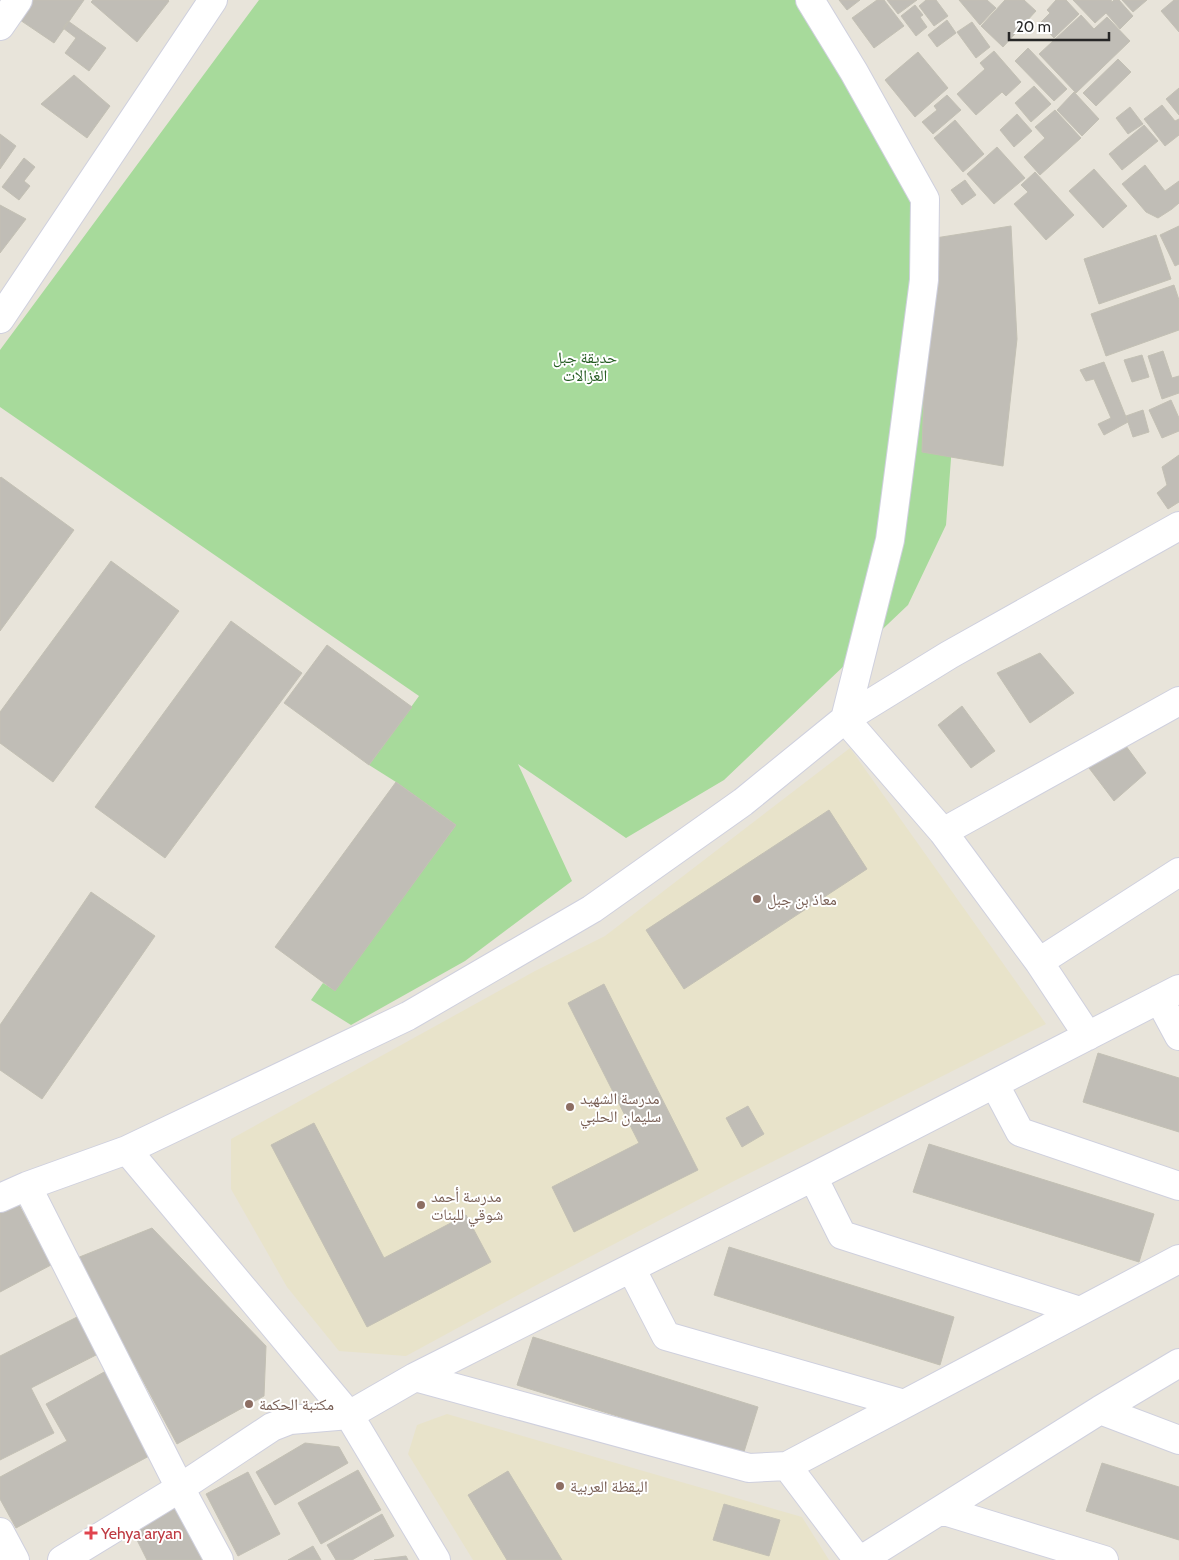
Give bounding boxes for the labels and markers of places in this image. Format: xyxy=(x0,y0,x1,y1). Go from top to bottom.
place label: معاذ بن جبل xyxy=(767,890,837,910)
marker: معاذ بن جبل xyxy=(751,893,763,905)
place label: مدرسة الشهيد سليمان الحلبي xyxy=(580,1089,661,1129)
marker: مدرسة الشهيد سليمان الحلبي xyxy=(564,1101,576,1113)
place label: مدرسة أحمد شوقي للبنات xyxy=(431,1187,503,1227)
marker: مدرسة أحمد شوقي للبنات xyxy=(415,1199,427,1211)
place label: مكتبة الحكمة xyxy=(259,1395,334,1414)
marker: مكتبة الحكمة xyxy=(243,1398,255,1410)
place label: اليقظة العربية xyxy=(570,1477,648,1496)
marker: اليقظة العربية xyxy=(554,1480,566,1492)
place label: Yehya aryan xyxy=(100,1524,182,1543)
marker: Yehya aryan xyxy=(85,1527,97,1539)

